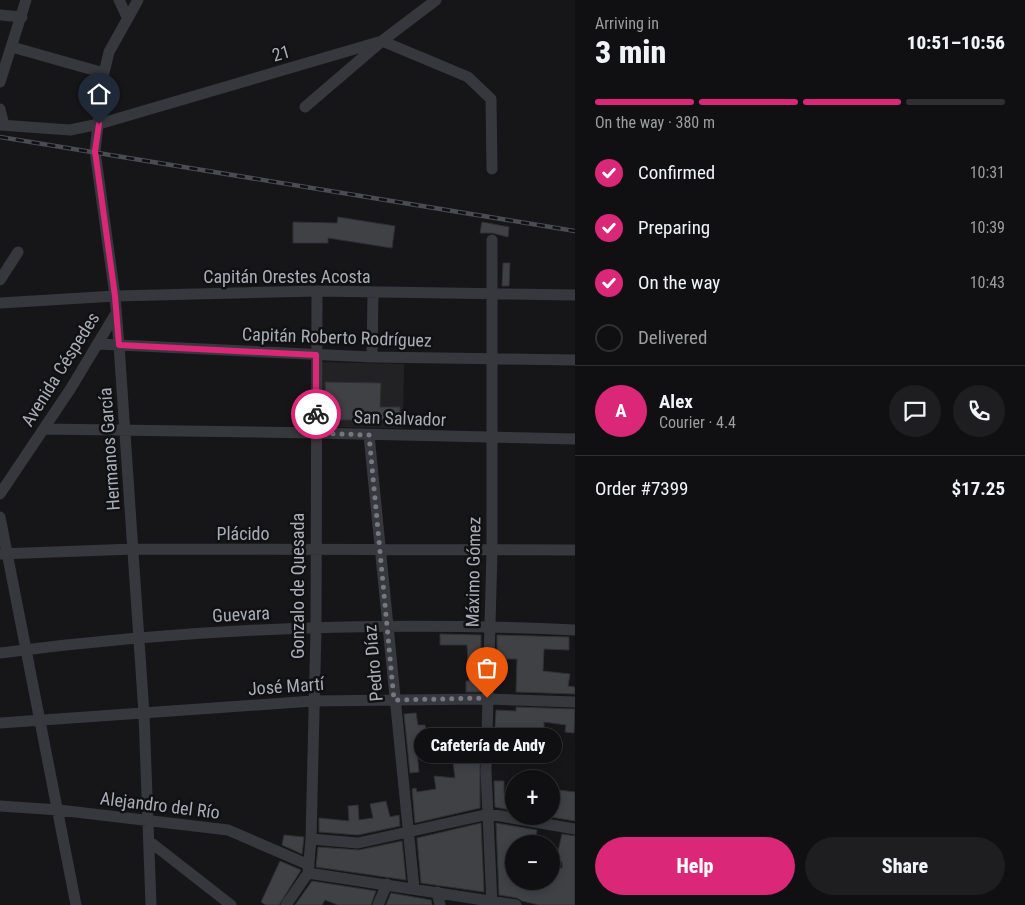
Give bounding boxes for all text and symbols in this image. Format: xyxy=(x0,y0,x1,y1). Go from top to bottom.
text: Arriving in xyxy=(595,14,659,33)
text: 10:51–10:56 xyxy=(907,31,1005,54)
text: 3 min xyxy=(595,33,666,71)
street label: 21 xyxy=(270,40,292,66)
pin xyxy=(78,73,120,124)
icon: home xyxy=(85,80,113,108)
text: On the way · 380 m xyxy=(595,113,715,132)
icon: check xyxy=(595,159,623,187)
text: Confirmed xyxy=(638,161,715,184)
text: 10:31 xyxy=(970,163,1005,182)
icon: check xyxy=(595,214,623,242)
text: Preparing xyxy=(638,216,710,239)
text: 10:39 xyxy=(970,218,1005,237)
street label: Capitán Orestes Acosta xyxy=(203,266,371,287)
icon: check xyxy=(595,269,623,297)
text: On the way xyxy=(638,271,720,294)
text: 10:43 xyxy=(970,273,1005,292)
street label: Avenida Céspedes xyxy=(17,308,103,430)
street label: Capitán Roberto Rodríguez xyxy=(242,323,432,351)
text: Delivered xyxy=(638,326,707,349)
button: chat xyxy=(889,385,941,437)
button: phone xyxy=(953,385,1005,437)
street label: Hermanos García xyxy=(94,387,124,511)
courier xyxy=(291,389,341,439)
text: Alex xyxy=(659,390,693,413)
text: A xyxy=(615,399,627,422)
icon: bike xyxy=(302,400,330,428)
street label: San Salvador xyxy=(353,406,447,430)
text: Courier · 4.4 xyxy=(659,413,736,432)
text: Order #7399 xyxy=(595,477,688,500)
text: $17.25 xyxy=(951,477,1005,500)
street label: Gonzalo de Quesada xyxy=(287,513,308,659)
street label: Máximo Gómez xyxy=(462,516,484,627)
street label: Plácido xyxy=(216,523,270,544)
street label: Guevara xyxy=(212,602,270,626)
street label: Pedro Díaz xyxy=(359,624,387,702)
pin xyxy=(466,647,508,698)
icon: bag xyxy=(473,654,501,682)
street label: José Martí xyxy=(247,673,326,699)
callout: Cafetería de Andy xyxy=(413,728,561,763)
text: Cafetería de Andy xyxy=(431,736,545,755)
map controls xyxy=(505,770,560,890)
button: + xyxy=(505,770,560,825)
street label: Alejandro del Río xyxy=(99,787,221,823)
button: − xyxy=(505,835,560,890)
button: Help xyxy=(595,837,795,895)
button: Share xyxy=(805,837,1005,895)

